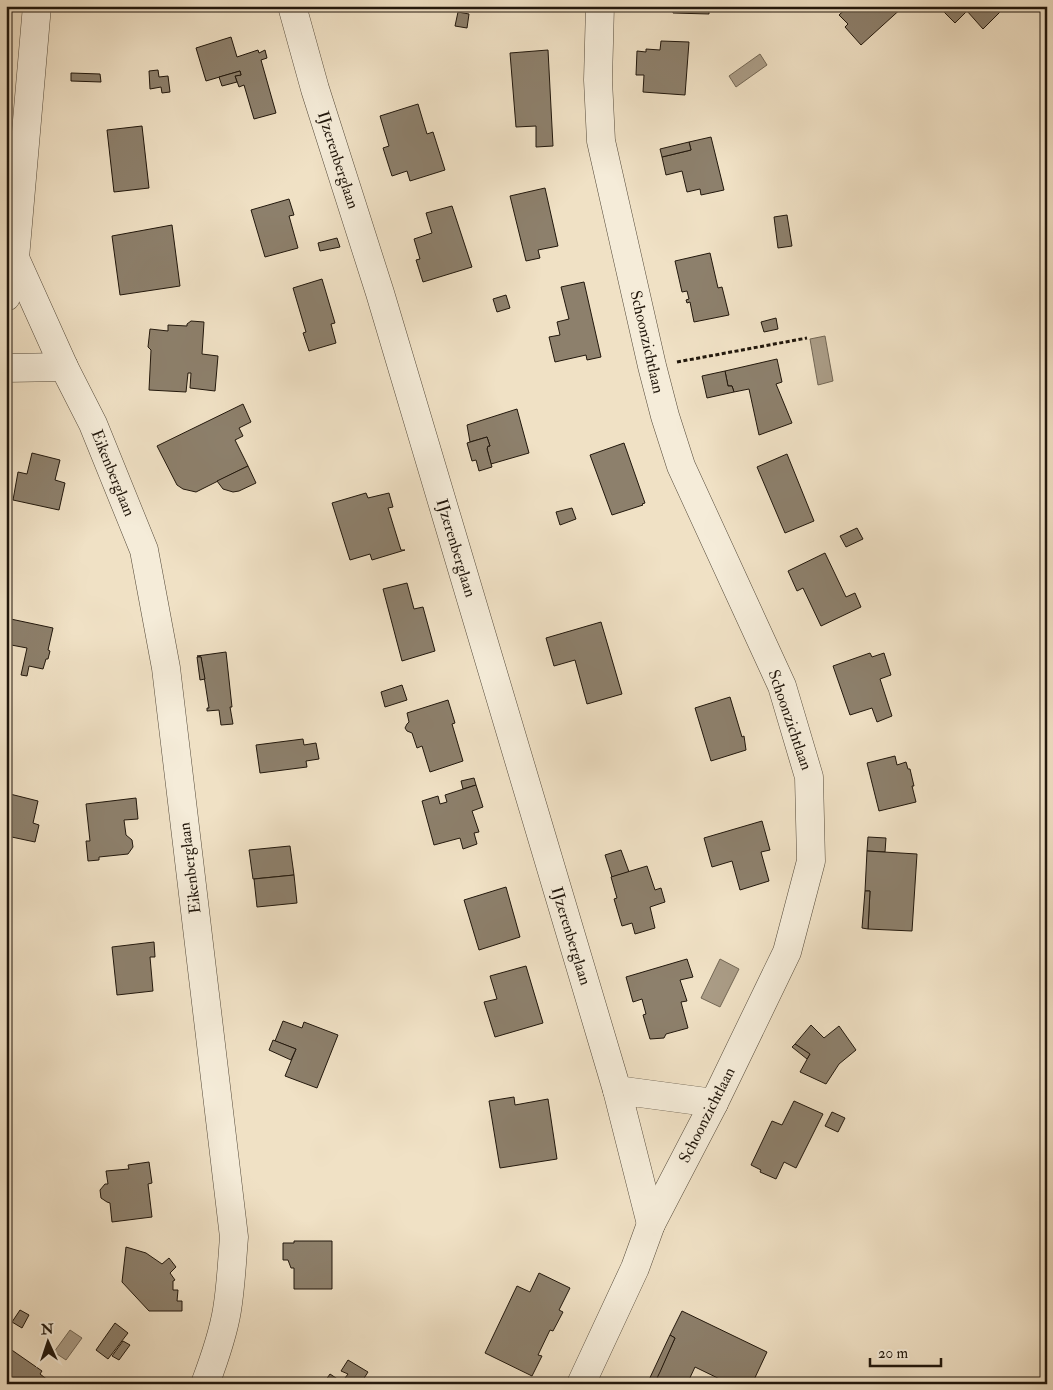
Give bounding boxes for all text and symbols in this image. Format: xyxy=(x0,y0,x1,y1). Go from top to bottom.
street label: IJzerenberglaan xyxy=(312,109,363,212)
street label: Schoonzichtlaan xyxy=(625,289,669,395)
street label: Eikenberglaan xyxy=(87,427,139,519)
street label: IJzerenberglaan xyxy=(431,496,480,600)
street label: Schoonzichtlaan xyxy=(763,667,817,773)
street label: Eikenberglaan xyxy=(174,821,206,915)
street label: IJzerenberglaan xyxy=(546,884,595,988)
street label: Schoonzichtlaan xyxy=(674,1064,740,1166)
north arrow xyxy=(22,1318,72,1368)
text: N xyxy=(40,1321,55,1338)
scale bar xyxy=(870,1335,942,1367)
text: 20 m xyxy=(878,1344,908,1363)

